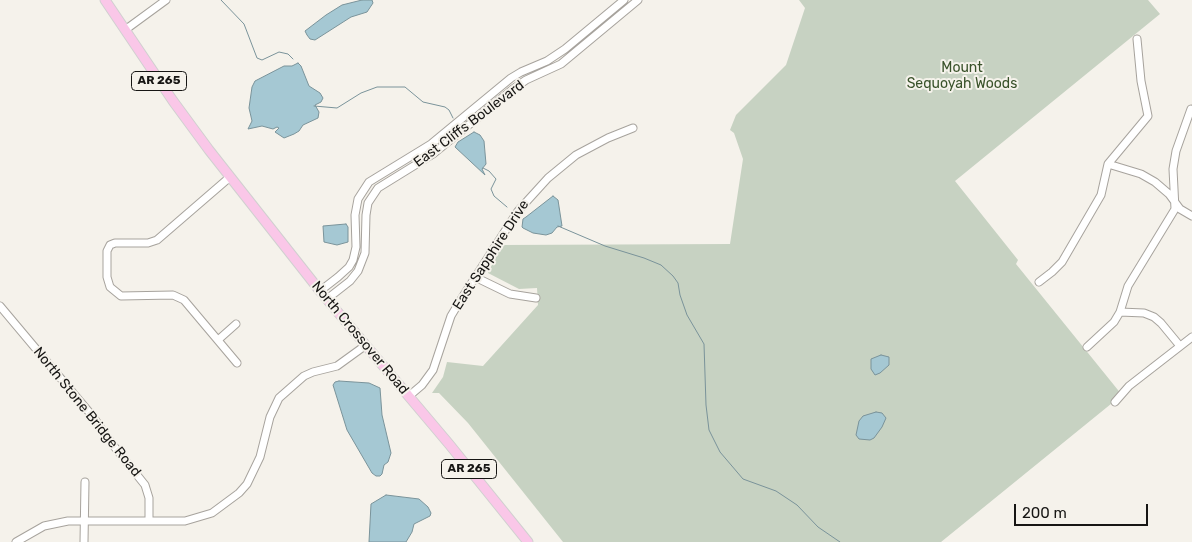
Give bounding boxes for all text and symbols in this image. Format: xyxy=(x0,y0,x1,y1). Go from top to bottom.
park label: Mount Sequoyah Woods xyxy=(907,60,1017,92)
road number: AR 265 xyxy=(132,72,186,90)
street label: East Cliffs Boulevard xyxy=(410,77,528,171)
street label: East Sapphire Drive xyxy=(449,197,533,313)
street label: North Crossover Road xyxy=(308,278,412,398)
street label: North Stone Bridge Road xyxy=(30,344,144,480)
road number: AR 265 xyxy=(442,459,496,478)
scale bar xyxy=(1017,494,1151,526)
text: 200 m xyxy=(1022,504,1067,522)

